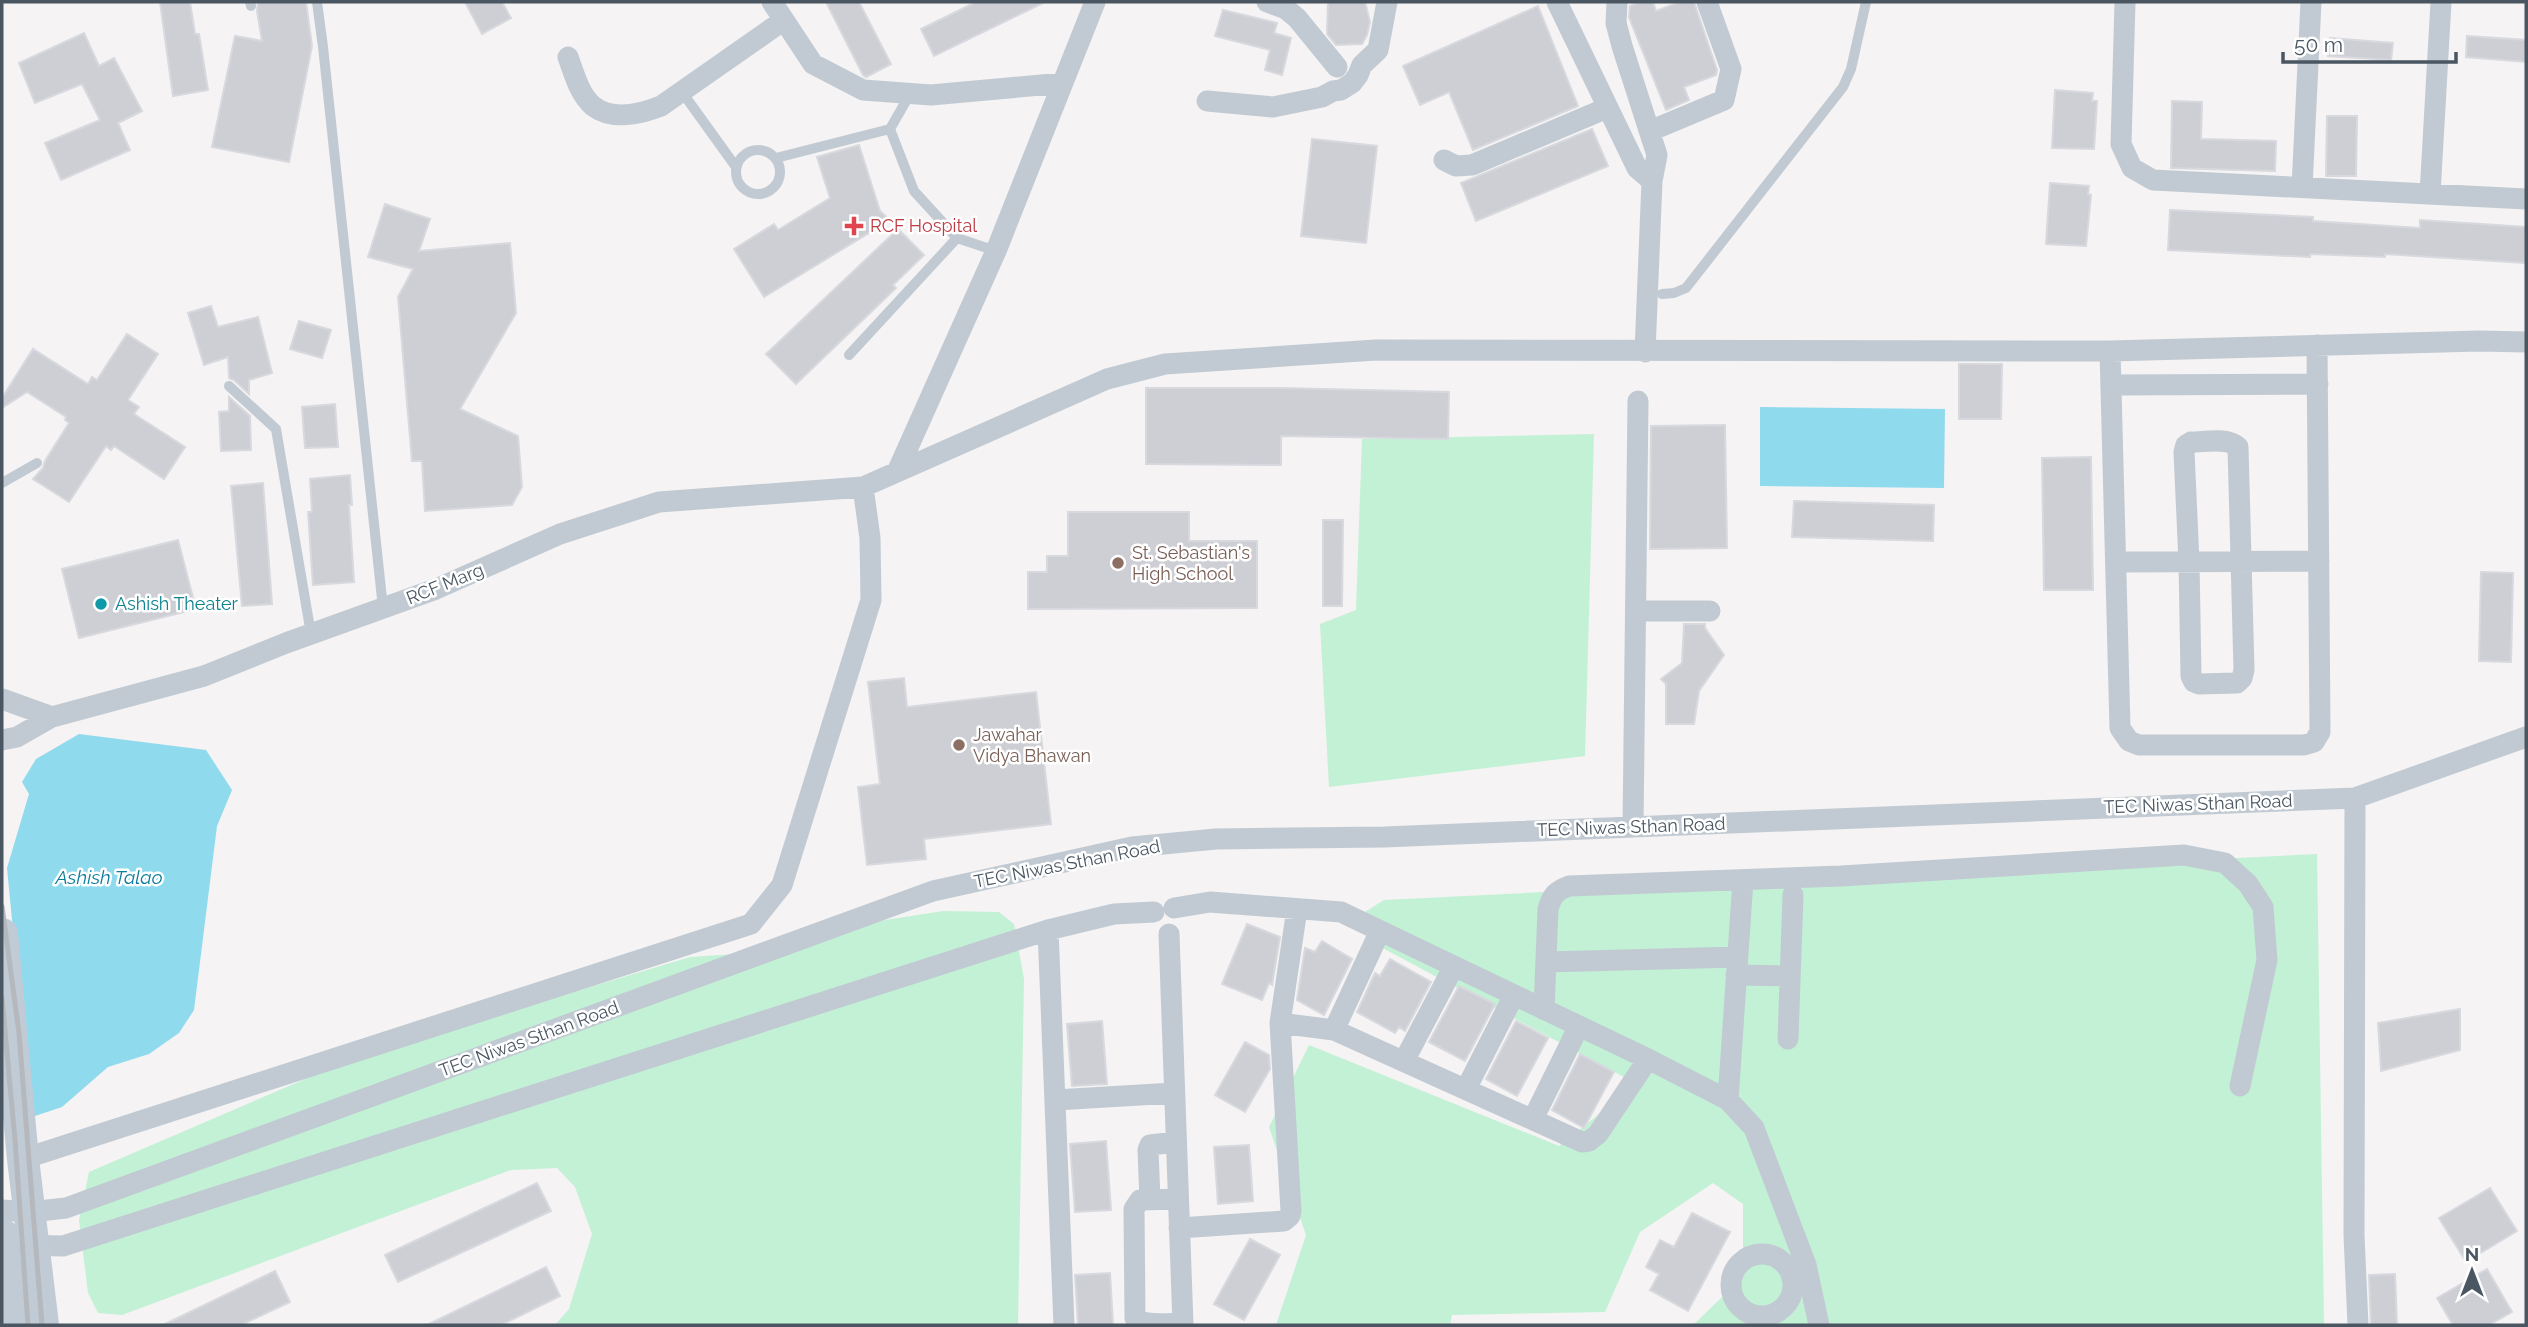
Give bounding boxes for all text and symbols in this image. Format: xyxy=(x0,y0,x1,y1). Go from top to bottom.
scale bar xyxy=(2283,21,2456,65)
text: 50 m xyxy=(2294,32,2343,57)
place label: RCF Hospital xyxy=(870,215,977,236)
marker: RCF Hospital xyxy=(844,216,864,236)
place label: St. Sebastian's High School xyxy=(1132,542,1250,584)
marker: St. Sebastian's High School xyxy=(1110,555,1126,571)
street label: RCF Marg xyxy=(403,559,487,609)
place label: Ashish Theater xyxy=(115,593,239,614)
marker: Ashish Theater xyxy=(93,596,109,612)
place label: Jawahar Vidya Bhawan xyxy=(973,724,1091,766)
marker: Jawahar Vidya Bhawan xyxy=(951,737,967,753)
street label: TEC Niwas Sthan Road xyxy=(2103,790,2293,817)
street label: TEC Niwas Sthan Road xyxy=(1536,813,1726,840)
street label: TEC Niwas Sthan Road xyxy=(972,835,1162,892)
water label: Ashish Talao xyxy=(54,866,163,888)
street label: TEC Niwas Sthan Road xyxy=(436,996,621,1081)
north arrow xyxy=(2437,1236,2507,1306)
text: N xyxy=(2465,1243,2479,1265)

